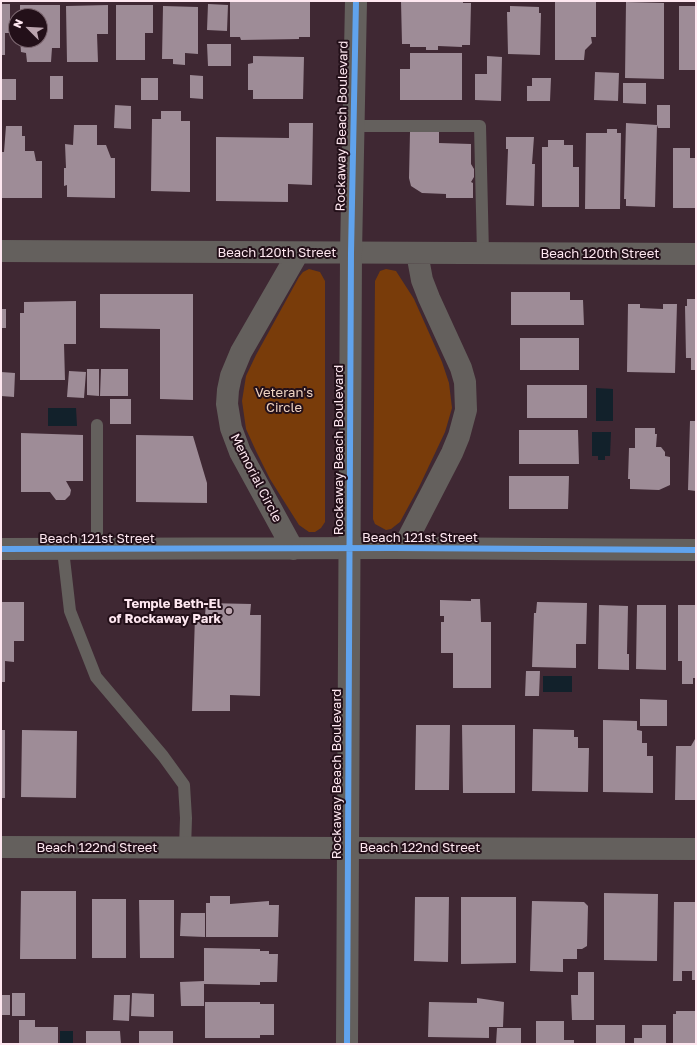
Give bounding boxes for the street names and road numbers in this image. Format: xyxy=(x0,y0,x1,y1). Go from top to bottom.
street label: Rockaway Beach Boulevard xyxy=(333,41,351,211)
street label: Beach 120th Street xyxy=(218,245,336,261)
street label: Beach 120th Street xyxy=(541,246,659,262)
street label: Rockaway Beach Boulevard xyxy=(331,365,347,535)
street label: Memorial Circle xyxy=(227,431,285,525)
street label: Beach 121st Street xyxy=(362,530,478,546)
street label: Beach 121st Street xyxy=(39,531,155,547)
street label: Rockaway Beach Boulevard xyxy=(329,689,345,859)
street label: Beach 122nd Street xyxy=(36,840,158,856)
street label: Beach 122nd Street xyxy=(359,840,481,856)

